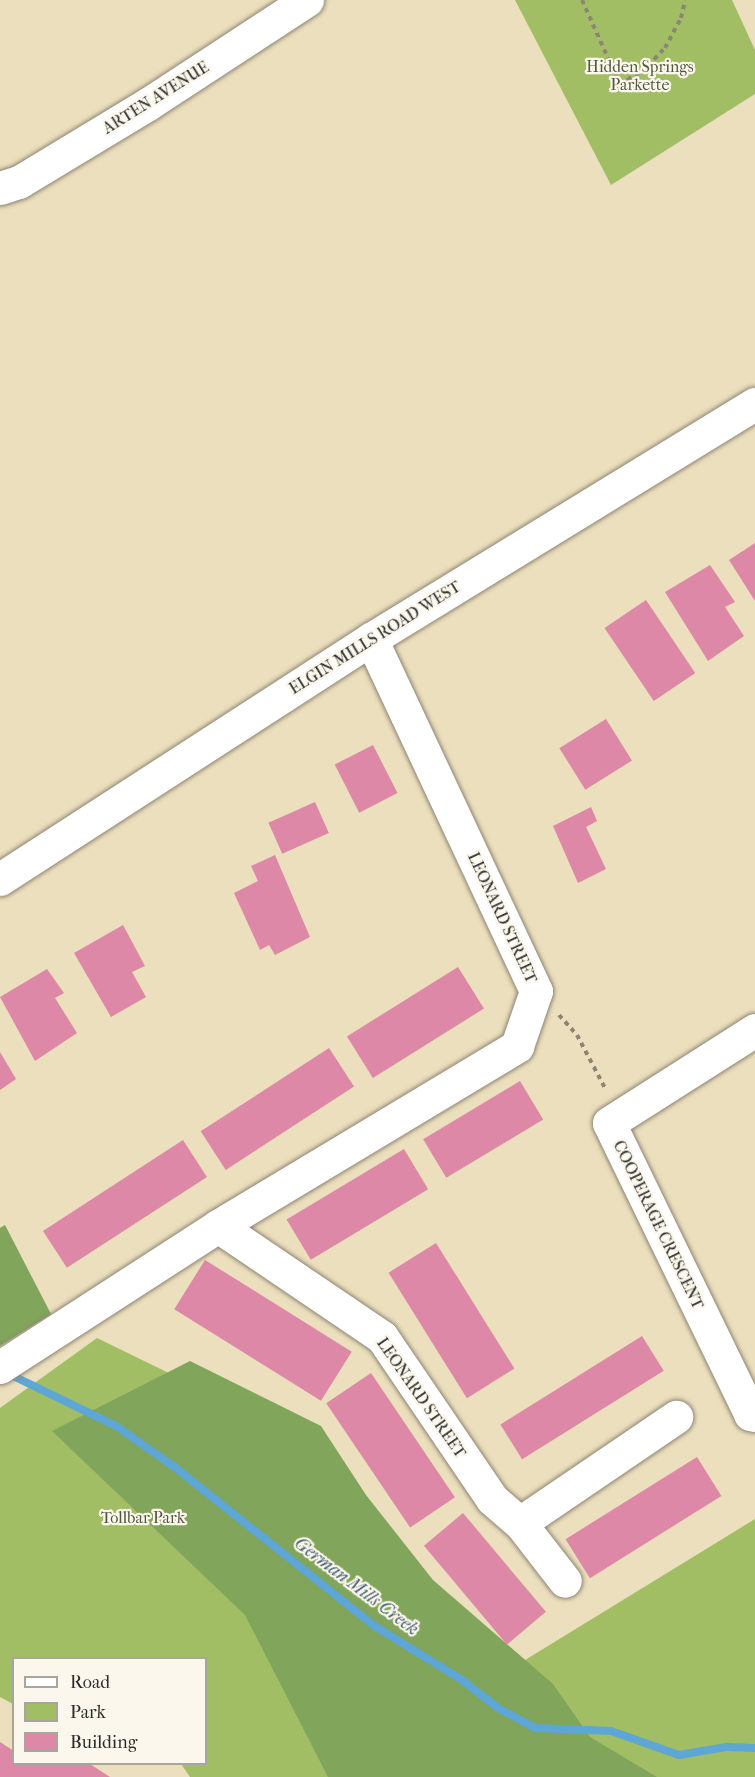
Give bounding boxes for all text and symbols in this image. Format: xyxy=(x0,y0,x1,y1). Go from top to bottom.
park label: Hidden Springs Parkette xyxy=(586,57,694,95)
street label: ARTEN AVENUE xyxy=(99,58,213,138)
street label: ELGIN MILLS ROAD WEST xyxy=(286,577,464,699)
street label: LEONARD STREET xyxy=(463,849,541,987)
street label: COOPERAGE CRESCENT xyxy=(609,1138,707,1312)
street label: LEONARD STREET xyxy=(372,1334,470,1462)
park label: Tollbar Park xyxy=(101,1508,185,1528)
water label: German Mills Creek xyxy=(290,1533,422,1641)
legend xyxy=(12,1657,207,1765)
text: Road xyxy=(70,1672,110,1693)
text: Park xyxy=(70,1702,106,1723)
text: Building xyxy=(70,1732,137,1753)

